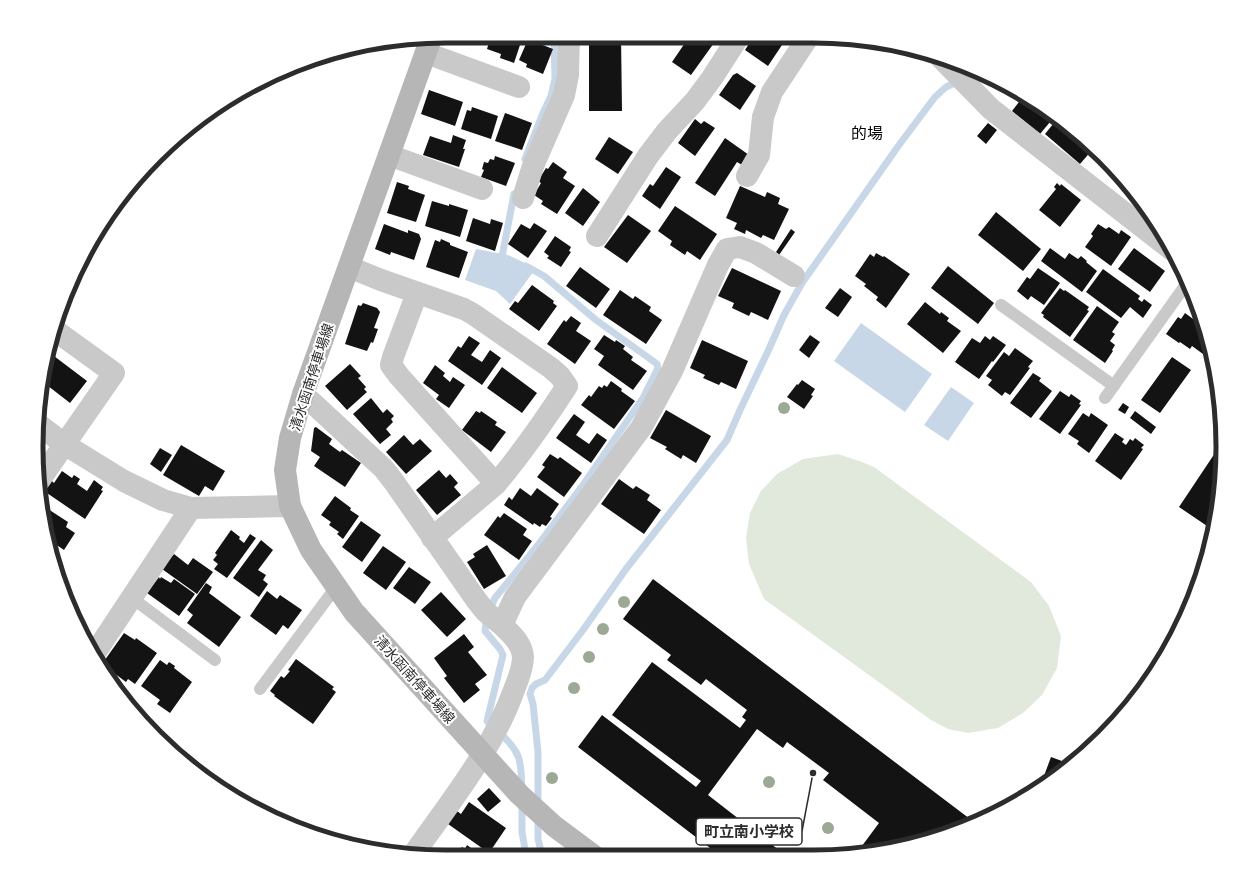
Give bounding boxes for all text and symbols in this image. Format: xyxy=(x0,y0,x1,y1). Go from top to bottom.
district label: 的場 xyxy=(851,121,883,145)
street label: 清水函南停車場線 xyxy=(284,320,338,434)
street label: 清水函南停車場線 xyxy=(370,630,460,728)
callout: 町立南小学校 xyxy=(696,818,802,845)
text: 町立南小学校 xyxy=(704,820,794,843)

